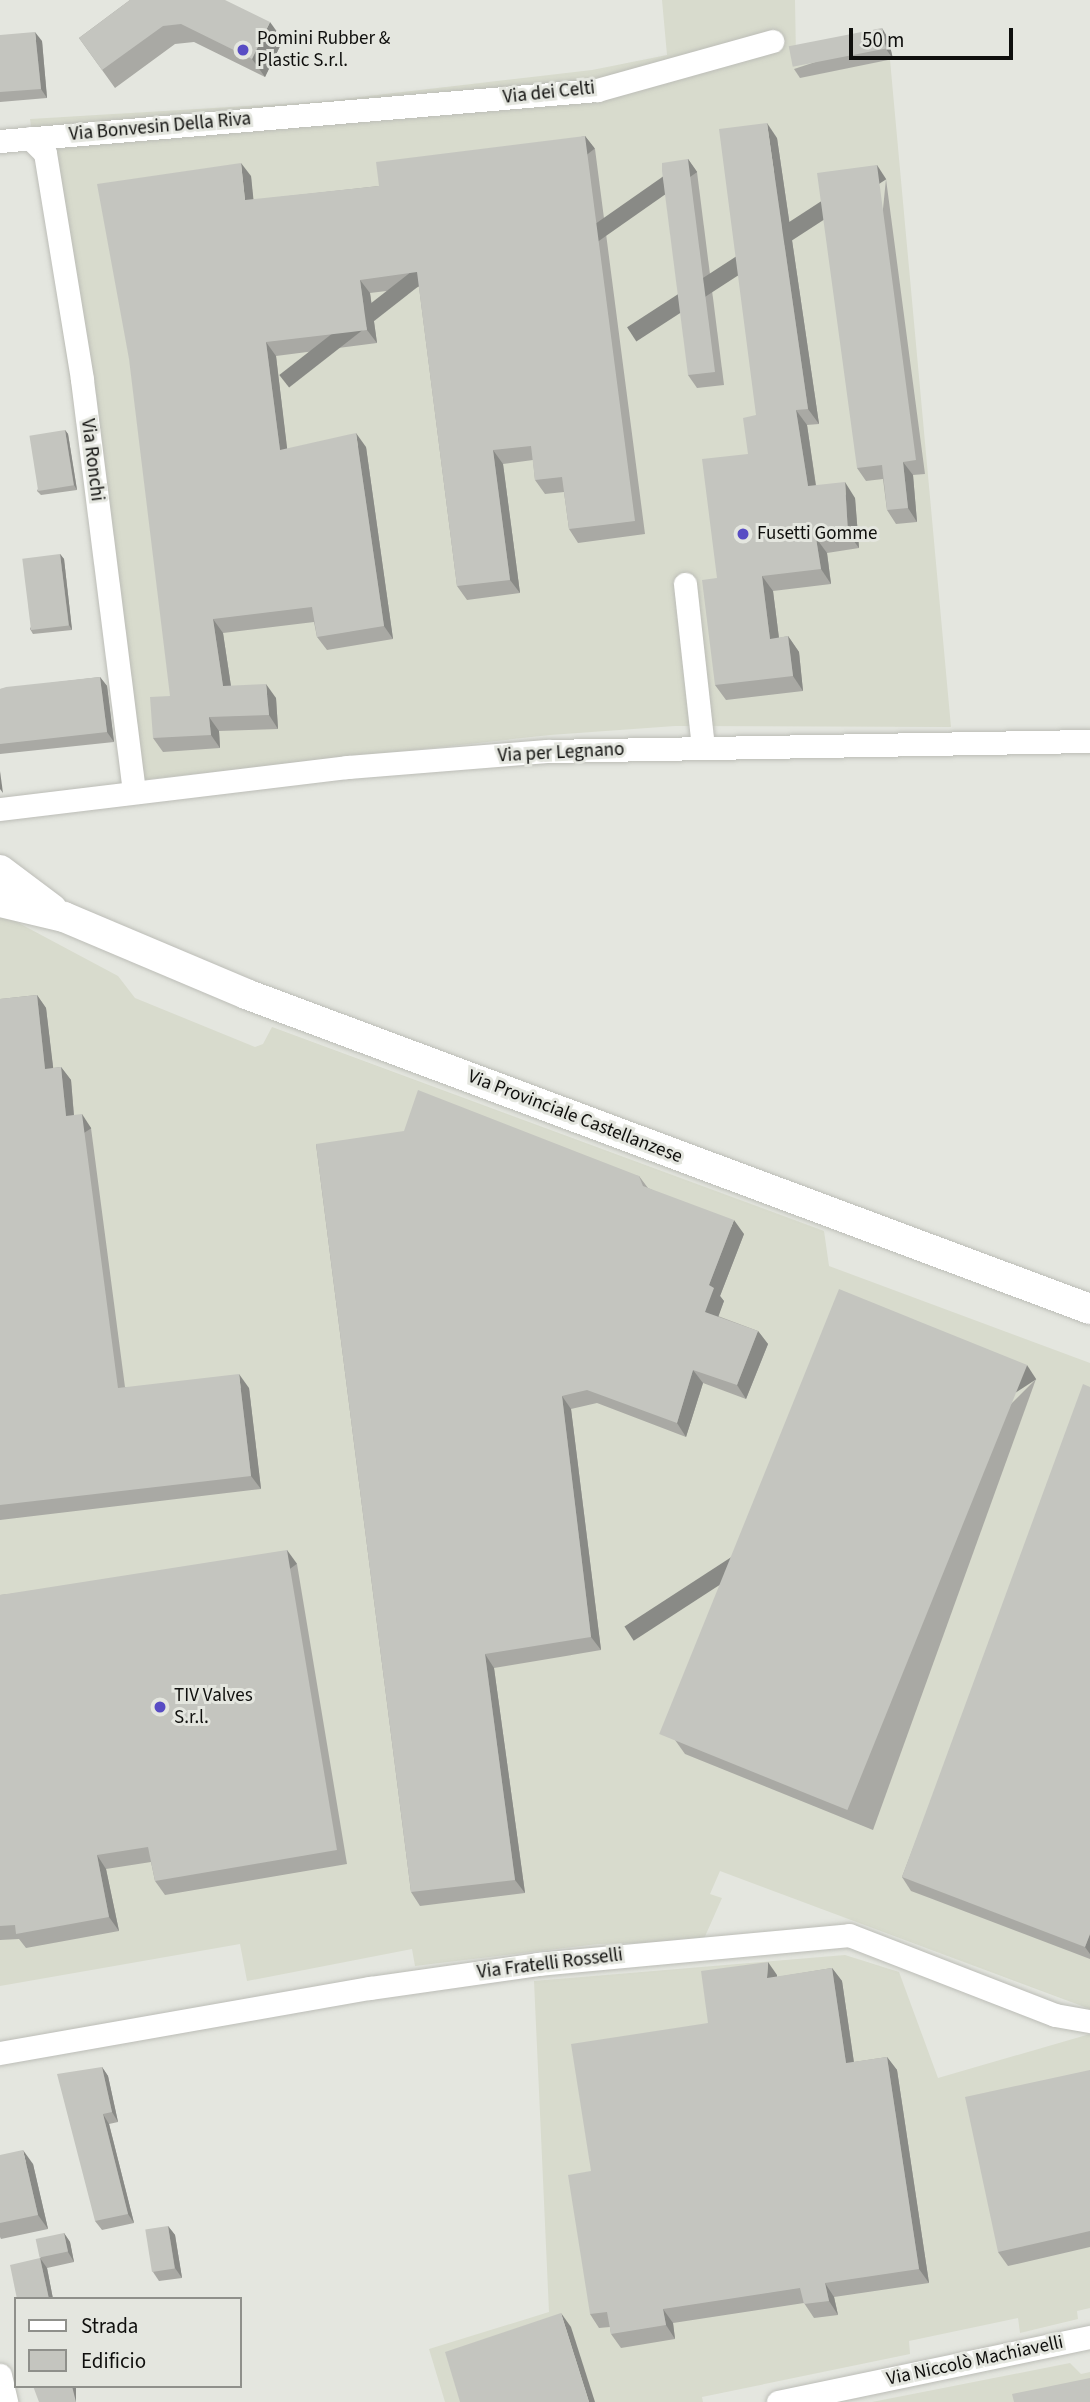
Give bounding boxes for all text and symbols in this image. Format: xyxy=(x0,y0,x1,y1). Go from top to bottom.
scale bar xyxy=(852,14,1016,58)
text: 50 m xyxy=(862,25,904,55)
place label: Pomini Rubber & Plastic S.r.l. xyxy=(257,28,390,72)
marker: Pomini Rubber & Plastic S.r.l. xyxy=(235,42,251,58)
street label: Via dei Celti xyxy=(502,77,596,109)
street label: Via Bonvesin Della Riva xyxy=(68,108,252,146)
street label: Via Ronchi xyxy=(76,418,108,502)
place label: Fusetti Gomme xyxy=(757,523,877,545)
marker: Fusetti Gomme xyxy=(735,526,751,542)
street label: Via per Legnano xyxy=(497,738,625,768)
street label: Via Provinciale Castellanzese xyxy=(464,1065,686,1169)
place label: TIV Valves S.r.l. xyxy=(174,1685,253,1729)
marker: TIV Valves S.r.l. xyxy=(152,1699,168,1715)
street label: Via Fratelli Rosselli xyxy=(476,1944,624,1984)
legend xyxy=(14,2297,242,2388)
text: Strada xyxy=(81,2311,138,2341)
street label: Via Niccolò Machiavelli xyxy=(885,2331,1065,2391)
text: Edificio xyxy=(81,2346,146,2376)

